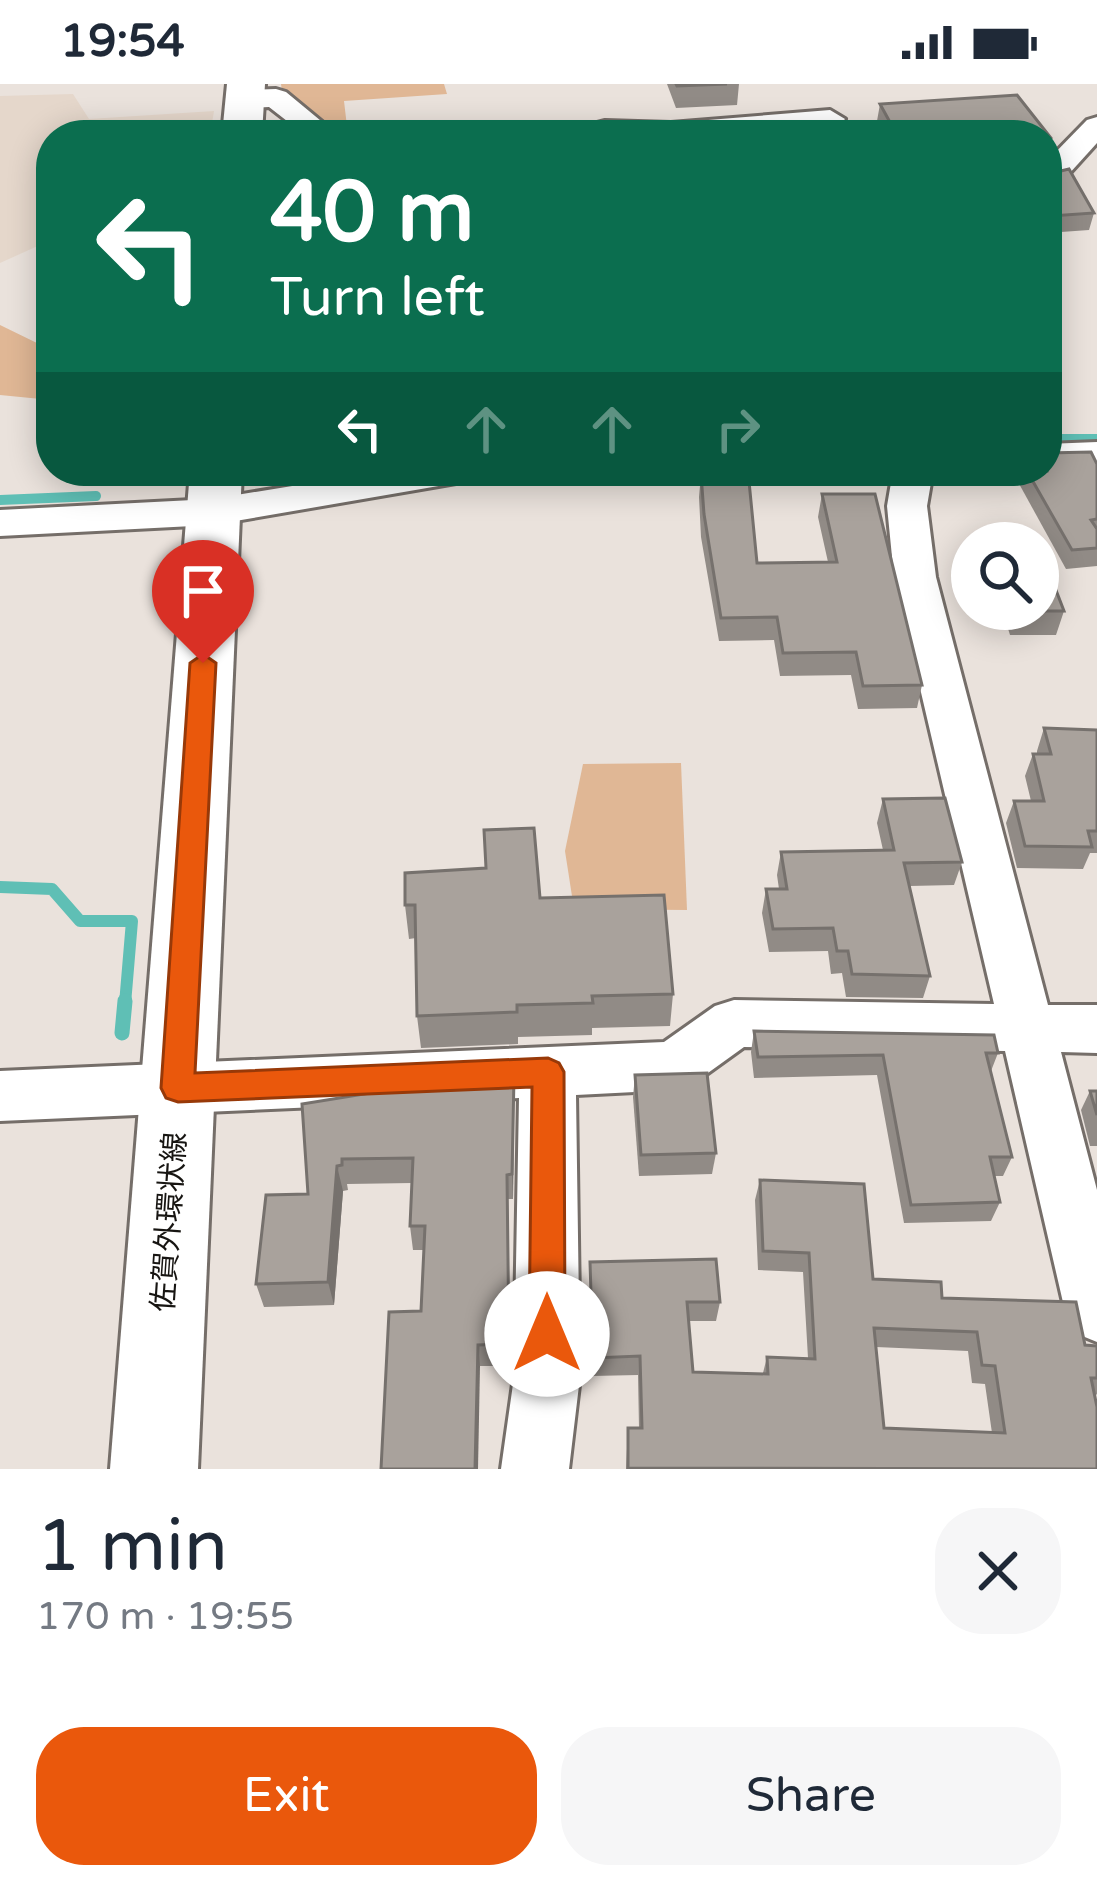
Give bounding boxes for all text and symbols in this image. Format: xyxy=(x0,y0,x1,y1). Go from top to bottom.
text: 19:54 xyxy=(60,15,185,69)
text: 40 m xyxy=(270,163,474,264)
icon: left xyxy=(72,168,228,324)
text: Turn left xyxy=(270,265,485,330)
icon: left xyxy=(327,396,393,462)
icon: ahead xyxy=(453,396,519,462)
icon: ahead xyxy=(579,396,645,462)
icon: right xyxy=(705,396,771,462)
map controls xyxy=(951,522,1059,630)
button: search xyxy=(951,522,1059,630)
pin xyxy=(152,540,254,663)
icon: arrive xyxy=(170,558,236,624)
street label: 佐賀外環状線 xyxy=(145,1131,194,1313)
position arrow xyxy=(484,1271,610,1397)
text: 1 min xyxy=(36,1504,228,1591)
button: close xyxy=(935,1508,1061,1634)
text: 170 m · 19:55 xyxy=(36,1593,294,1640)
button: Exit xyxy=(36,1727,537,1865)
button: Share xyxy=(561,1727,1061,1865)

